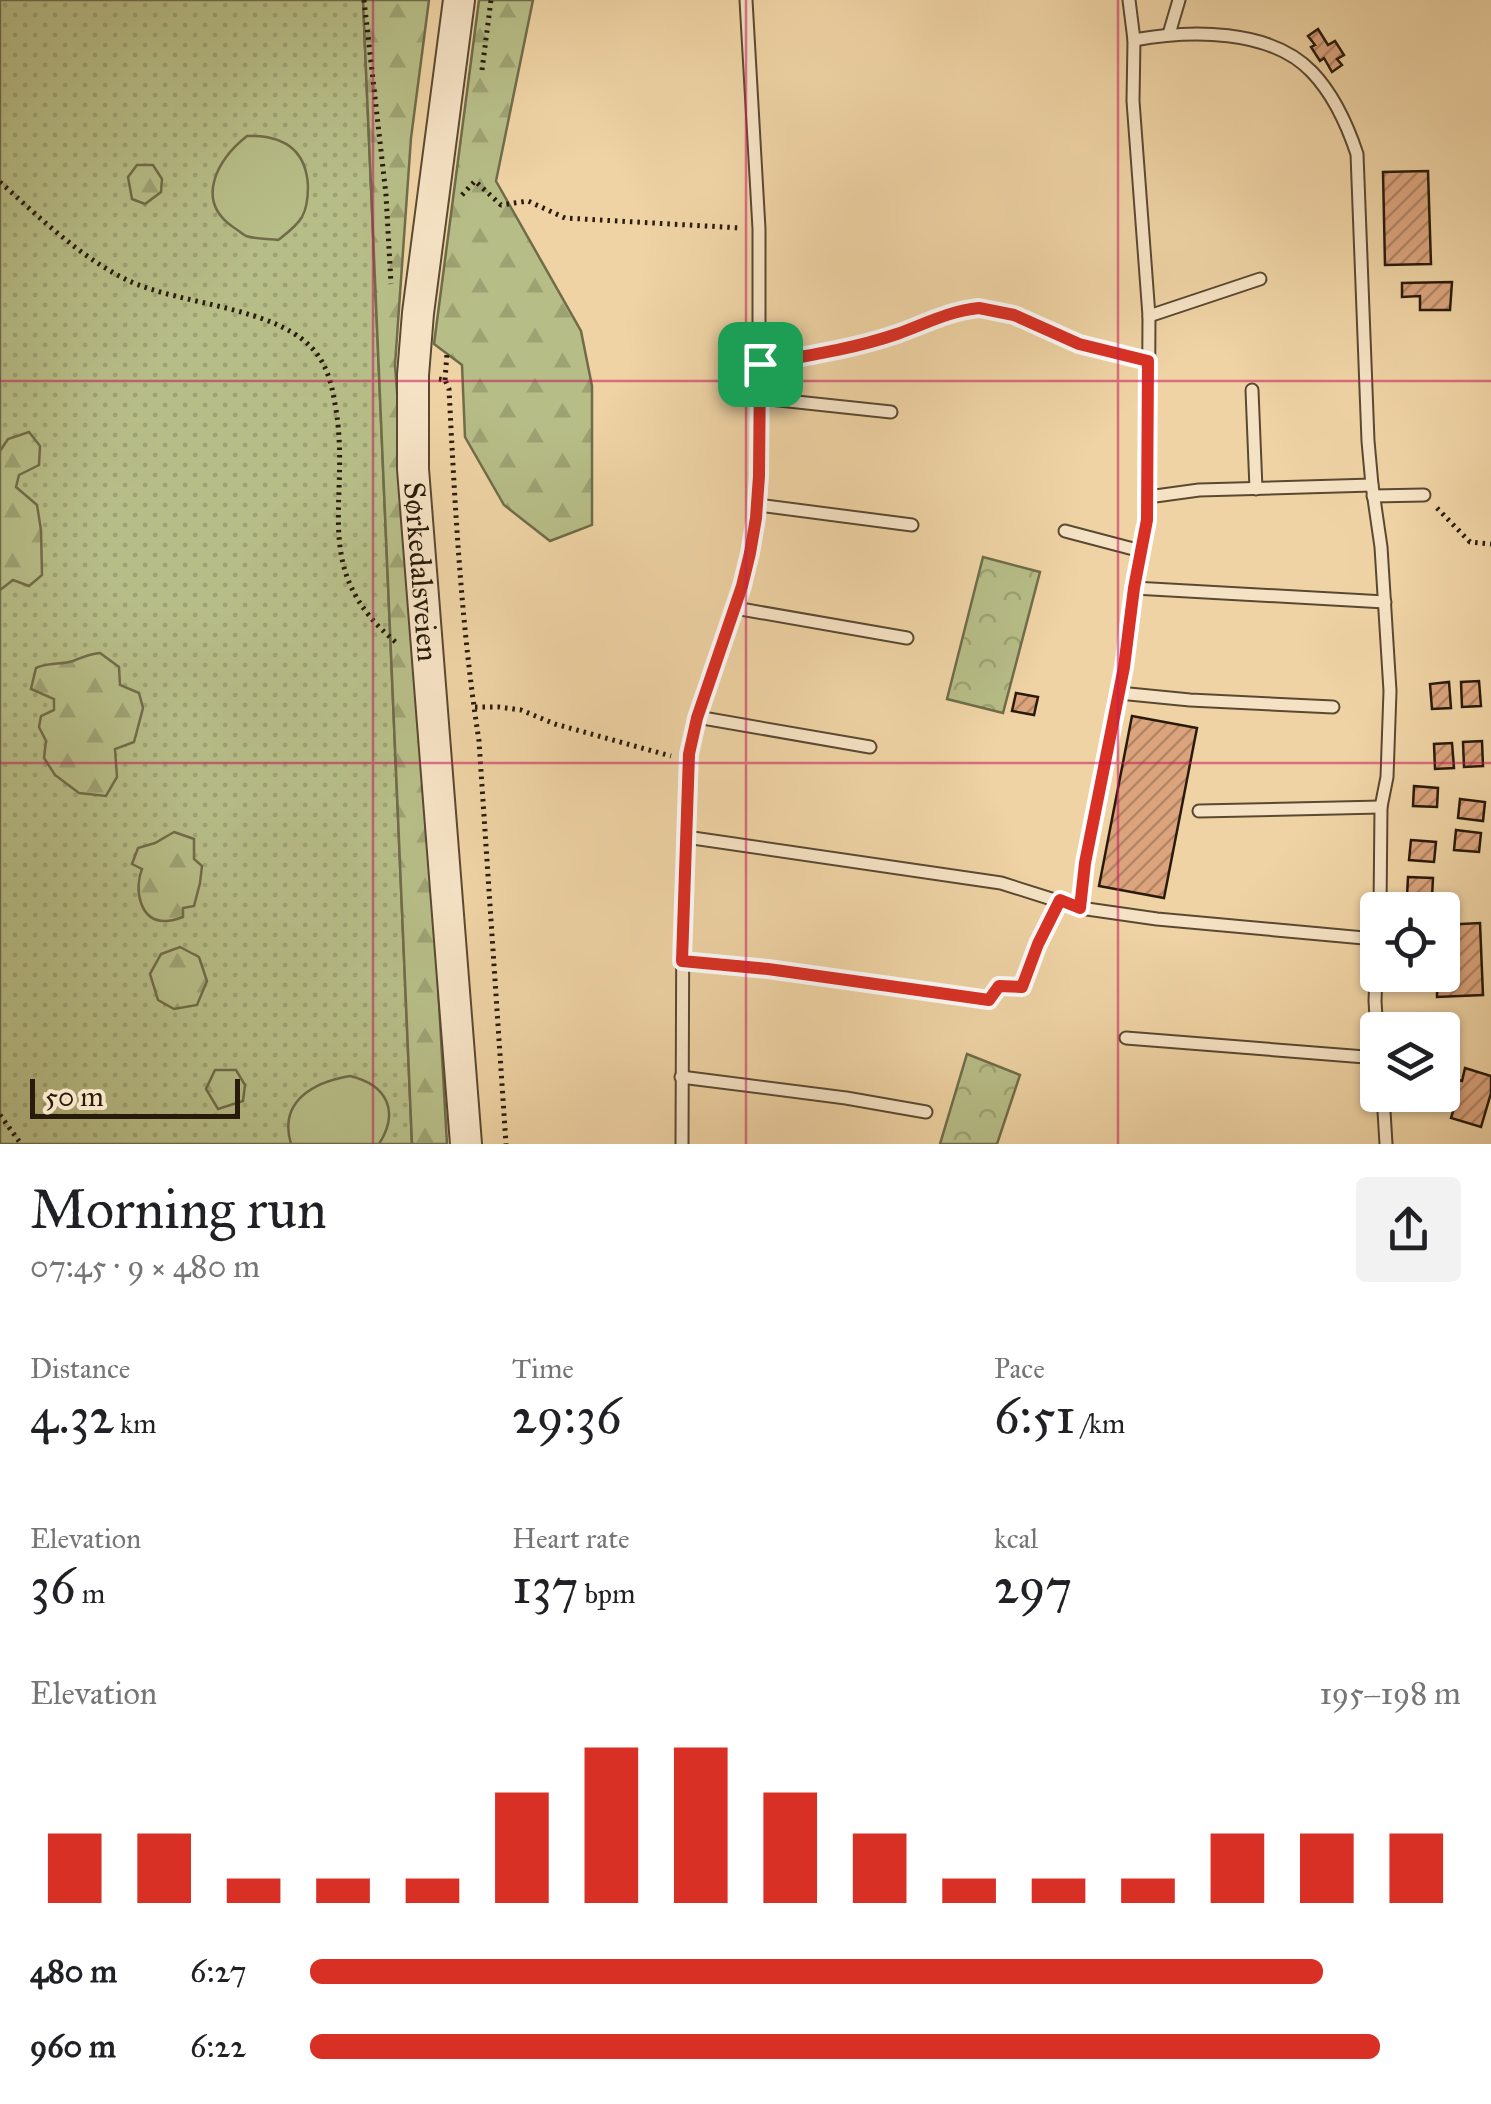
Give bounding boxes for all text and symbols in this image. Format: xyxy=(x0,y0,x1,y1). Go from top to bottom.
pin xyxy=(718,322,803,407)
icon: arrive xyxy=(733,337,788,392)
street label: Sørkedalsveien xyxy=(396,481,446,663)
map controls xyxy=(1360,892,1460,1112)
button: locate xyxy=(1360,892,1460,992)
button: layers xyxy=(1360,1012,1460,1112)
scale bar xyxy=(30,1074,240,1118)
text: 50 m xyxy=(45,1079,104,1114)
text: Morning run xyxy=(30,1176,327,1243)
button: share xyxy=(1356,1177,1461,1282)
text: 07:45 · 9 × 480 m xyxy=(30,1247,260,1286)
text: Distance xyxy=(30,1351,130,1386)
text: Time xyxy=(512,1351,574,1386)
text: Pace xyxy=(994,1351,1045,1386)
text: 4.32 xyxy=(30,1386,114,1447)
text: 29:36 xyxy=(512,1386,622,1447)
text: 6:51 xyxy=(994,1386,1075,1447)
text: km xyxy=(114,1406,157,1441)
text: /km xyxy=(1075,1406,1125,1441)
text: Elevation xyxy=(30,1521,141,1556)
text: Heart rate xyxy=(512,1521,630,1556)
text: kcal xyxy=(994,1521,1038,1556)
text: 36 xyxy=(30,1556,76,1617)
text: 137 xyxy=(512,1556,578,1617)
text: 297 xyxy=(994,1556,1072,1617)
text: m xyxy=(76,1576,105,1611)
text: bpm xyxy=(578,1576,636,1611)
text: Elevation xyxy=(30,1674,157,1713)
text: 195–198 m xyxy=(1319,1674,1461,1713)
text: 480 m xyxy=(30,1952,117,1991)
text: 6:27 xyxy=(190,1952,246,1991)
text: 960 m xyxy=(30,2027,116,2066)
text: 6:22 xyxy=(190,2027,246,2066)

